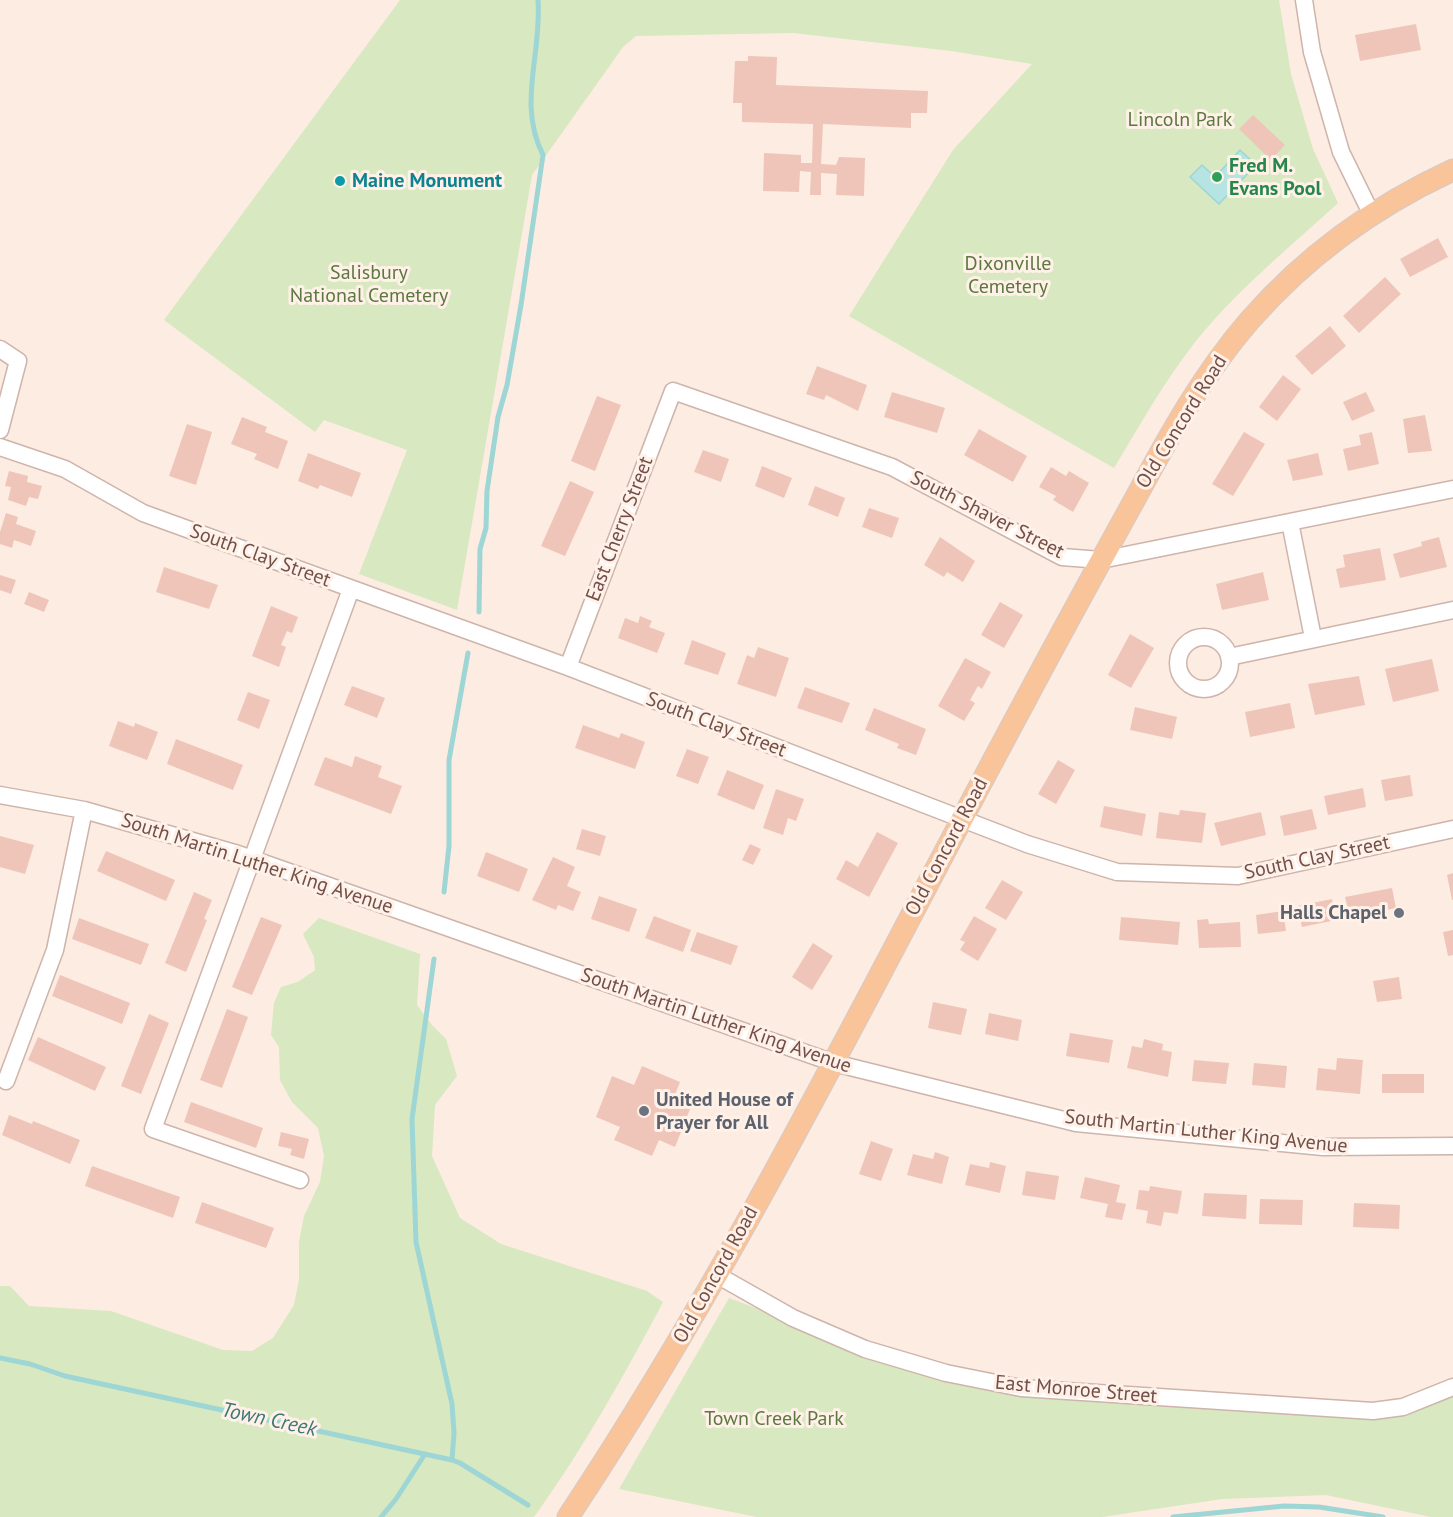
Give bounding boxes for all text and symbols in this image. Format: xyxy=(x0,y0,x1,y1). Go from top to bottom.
park label: Lincoln Park xyxy=(1128,108,1232,132)
place label: Fred M. Evans Pool xyxy=(1229,154,1321,201)
place label: Maine Monument xyxy=(352,169,502,193)
marker: Fred M. Evans Pool xyxy=(1210,170,1224,184)
marker: Maine Monument xyxy=(333,174,347,188)
park label: Dixonville Cemetery xyxy=(965,252,1051,299)
park label: Salisbury National Cemetery xyxy=(290,261,448,308)
street label: Old Concord Road xyxy=(1131,351,1233,493)
street label: East Cherry Street xyxy=(581,453,659,605)
street label: South Shaver Street xyxy=(906,466,1068,564)
street label: South Clay Street xyxy=(186,519,334,593)
street label: South Clay Street xyxy=(643,687,789,763)
street label: Old Concord Road xyxy=(901,774,993,920)
street label: South Martin Luther King Avenue xyxy=(118,809,396,919)
street label: South Clay Street xyxy=(1242,831,1392,885)
place label: Halls Chapel xyxy=(1280,901,1387,925)
marker: Halls Chapel xyxy=(1392,906,1406,920)
street label: South Martin Luther King Avenue xyxy=(578,963,854,1079)
place label: United House of Prayer for All xyxy=(656,1088,793,1135)
marker: United House of Prayer for All xyxy=(637,1104,651,1118)
street label: South Martin Luther King Avenue xyxy=(1063,1105,1349,1159)
street label: Old Concord Road xyxy=(669,1202,763,1348)
street label: East Monroe Street xyxy=(994,1371,1158,1409)
water label: Town Creek xyxy=(219,1398,319,1442)
park label: Town Creek Park xyxy=(704,1407,844,1431)

